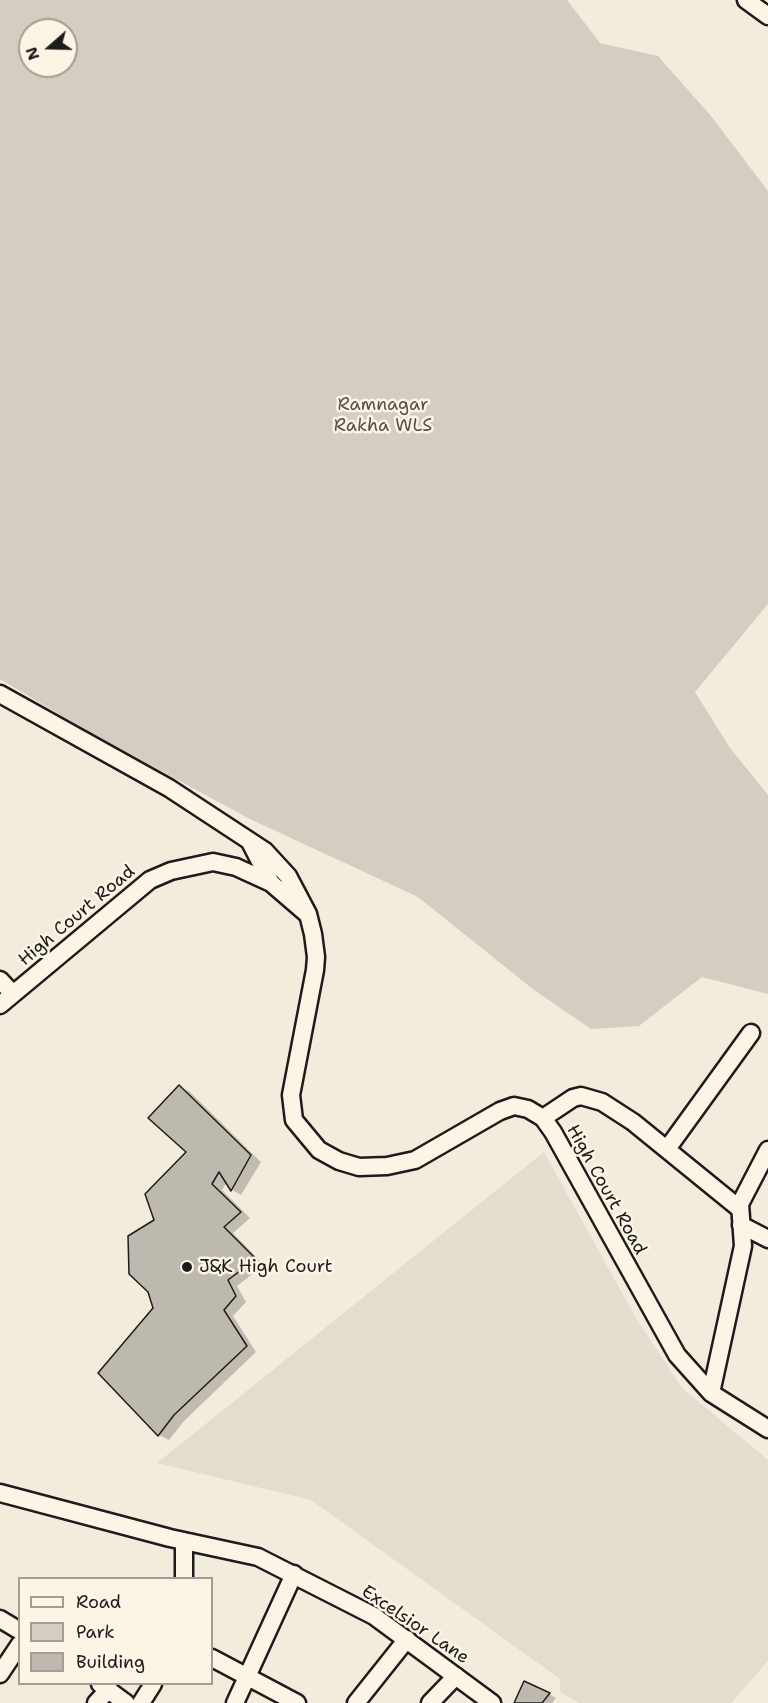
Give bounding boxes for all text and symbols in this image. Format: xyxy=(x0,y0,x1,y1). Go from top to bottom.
north arrow xyxy=(18,18,78,78)
text: N xyxy=(20,44,45,63)
park label: Ramnagar Rakha WLS xyxy=(334,394,432,436)
street label: High Court Road xyxy=(14,861,140,971)
street label: High Court Road xyxy=(561,1121,651,1259)
place label: J&K High Court xyxy=(199,1256,333,1278)
marker: J&K High Court xyxy=(180,1260,194,1274)
legend xyxy=(18,1577,213,1685)
street label: Excelsior Lane xyxy=(357,1581,473,1669)
text: Road xyxy=(76,1590,121,1614)
text: Park xyxy=(76,1620,115,1644)
text: Building xyxy=(76,1650,145,1674)

